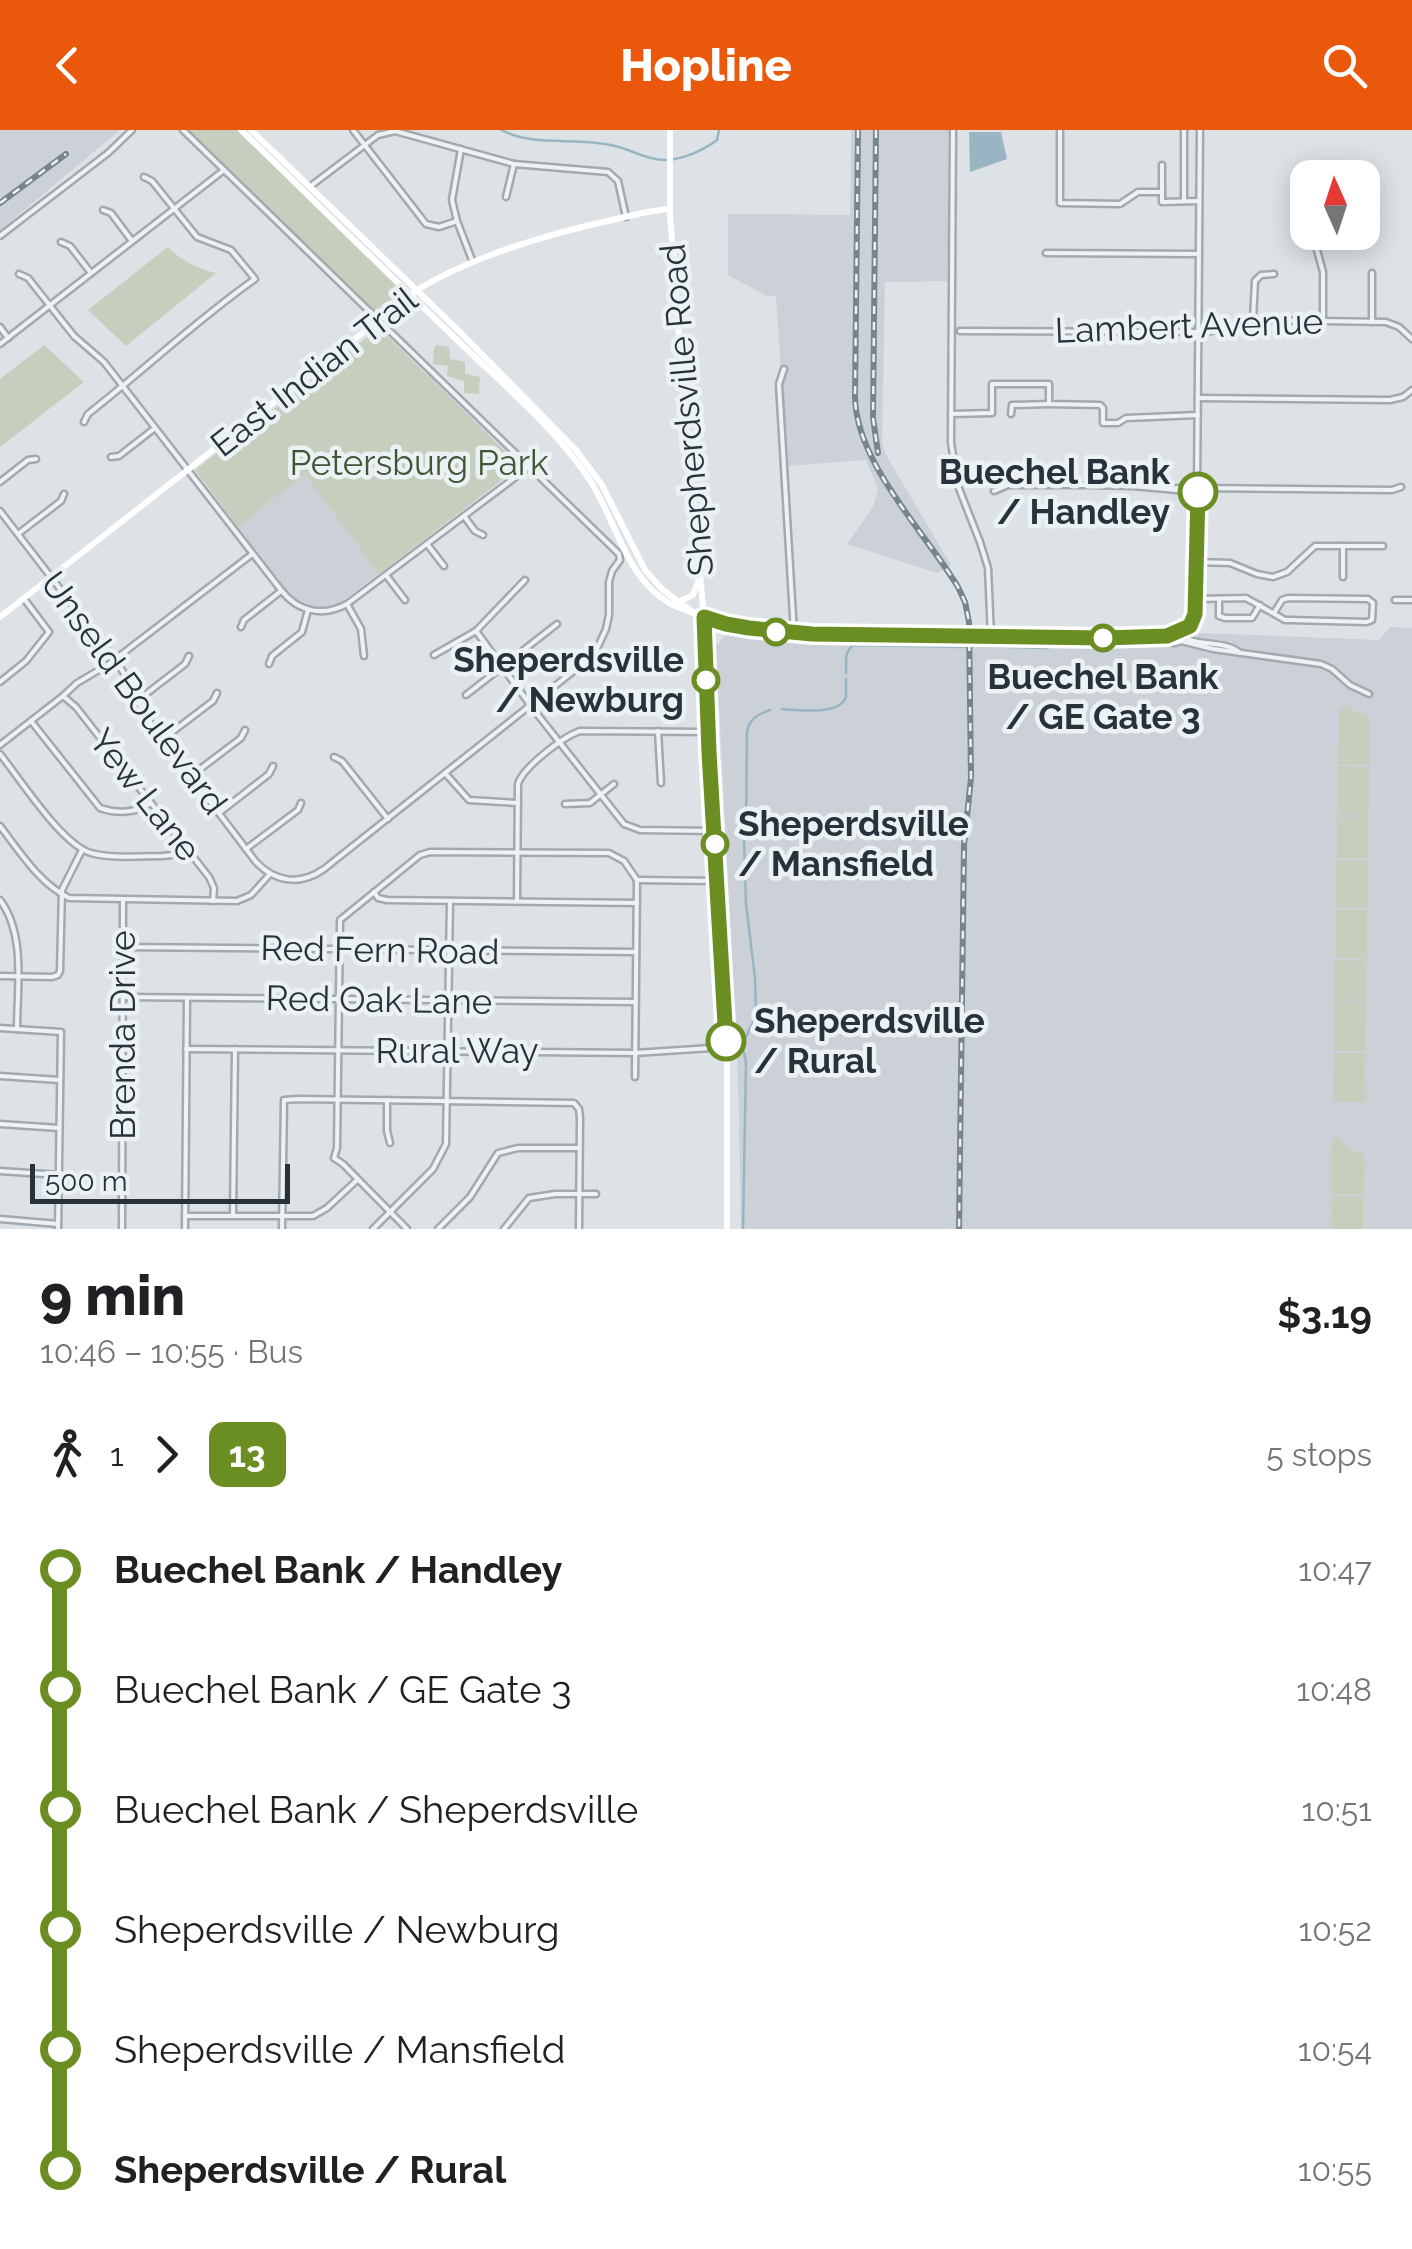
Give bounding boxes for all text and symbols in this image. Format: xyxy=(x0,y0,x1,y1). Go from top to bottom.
icon: back xyxy=(40,38,95,93)
icon: search xyxy=(1317,38,1372,93)
text: Hopline xyxy=(620,39,792,92)
north arrow xyxy=(1290,160,1380,250)
map controls xyxy=(1290,160,1380,250)
street label: Shepherdsville Road xyxy=(652,242,721,578)
street label: East Indian Trail xyxy=(202,278,425,465)
street label: Lambert Avenue xyxy=(1054,300,1324,351)
park label: Petersburg Park xyxy=(289,442,549,483)
place label: Buechel Bank / Handley xyxy=(939,451,1170,532)
marker: Buechel Bank / Handley xyxy=(1179,473,1217,511)
street label: Unseld Boulevard xyxy=(33,563,236,822)
unlabelled marker xyxy=(763,619,789,645)
marker: Buechel Bank / GE Gate 3 xyxy=(1090,625,1116,651)
place label: Sheperdsville / Newburg xyxy=(453,639,684,720)
place label: Buechel Bank / GE Gate 3 xyxy=(987,656,1219,737)
marker: Sheperdsville / Newburg xyxy=(693,667,719,693)
street label: Yew Lane xyxy=(81,720,210,869)
place label: Sheperdsville / Mansfield xyxy=(738,803,969,884)
marker: Sheperdsville / Mansfield xyxy=(702,831,728,857)
street label: Red Fern Road xyxy=(260,927,500,972)
street label: Brenda Drive xyxy=(102,930,143,1140)
street label: Red Oak Lane xyxy=(265,977,493,1022)
place label: Sheperdsville / Rural xyxy=(754,1000,985,1081)
marker: Sheperdsville / Rural xyxy=(707,1022,745,1060)
street label: Rural Way xyxy=(375,1030,539,1071)
scale bar xyxy=(30,1159,290,1204)
text: 500 m xyxy=(45,1165,127,1198)
text: 9 min xyxy=(40,1263,185,1328)
text: $3.19 xyxy=(1277,1292,1372,1337)
text: 10:46 – 10:55 · Bus xyxy=(40,1333,303,1370)
icon: walk xyxy=(40,1427,95,1482)
icon: forward xyxy=(139,1427,194,1482)
text: 13 xyxy=(229,1434,266,1475)
text: 1 xyxy=(110,1436,124,1473)
text: 5 stops xyxy=(1266,1436,1372,1473)
text: Buechel Bank / Handley xyxy=(114,1547,562,1592)
text: 10:47 xyxy=(1298,1551,1372,1588)
text: Buechel Bank / GE Gate 3 xyxy=(114,1667,572,1712)
text: 10:48 xyxy=(1296,1671,1372,1708)
text: Buechel Bank / Sheperdsville xyxy=(114,1787,638,1832)
text: 10:51 xyxy=(1302,1791,1372,1828)
text: Sheperdsville / Newburg xyxy=(114,1907,560,1952)
text: 10:52 xyxy=(1299,1911,1372,1948)
text: Sheperdsville / Mansfield xyxy=(114,2027,565,2072)
text: 10:54 xyxy=(1298,2031,1372,2068)
text: Sheperdsville / Rural xyxy=(114,2147,506,2192)
text: 10:55 xyxy=(1298,2151,1372,2188)

